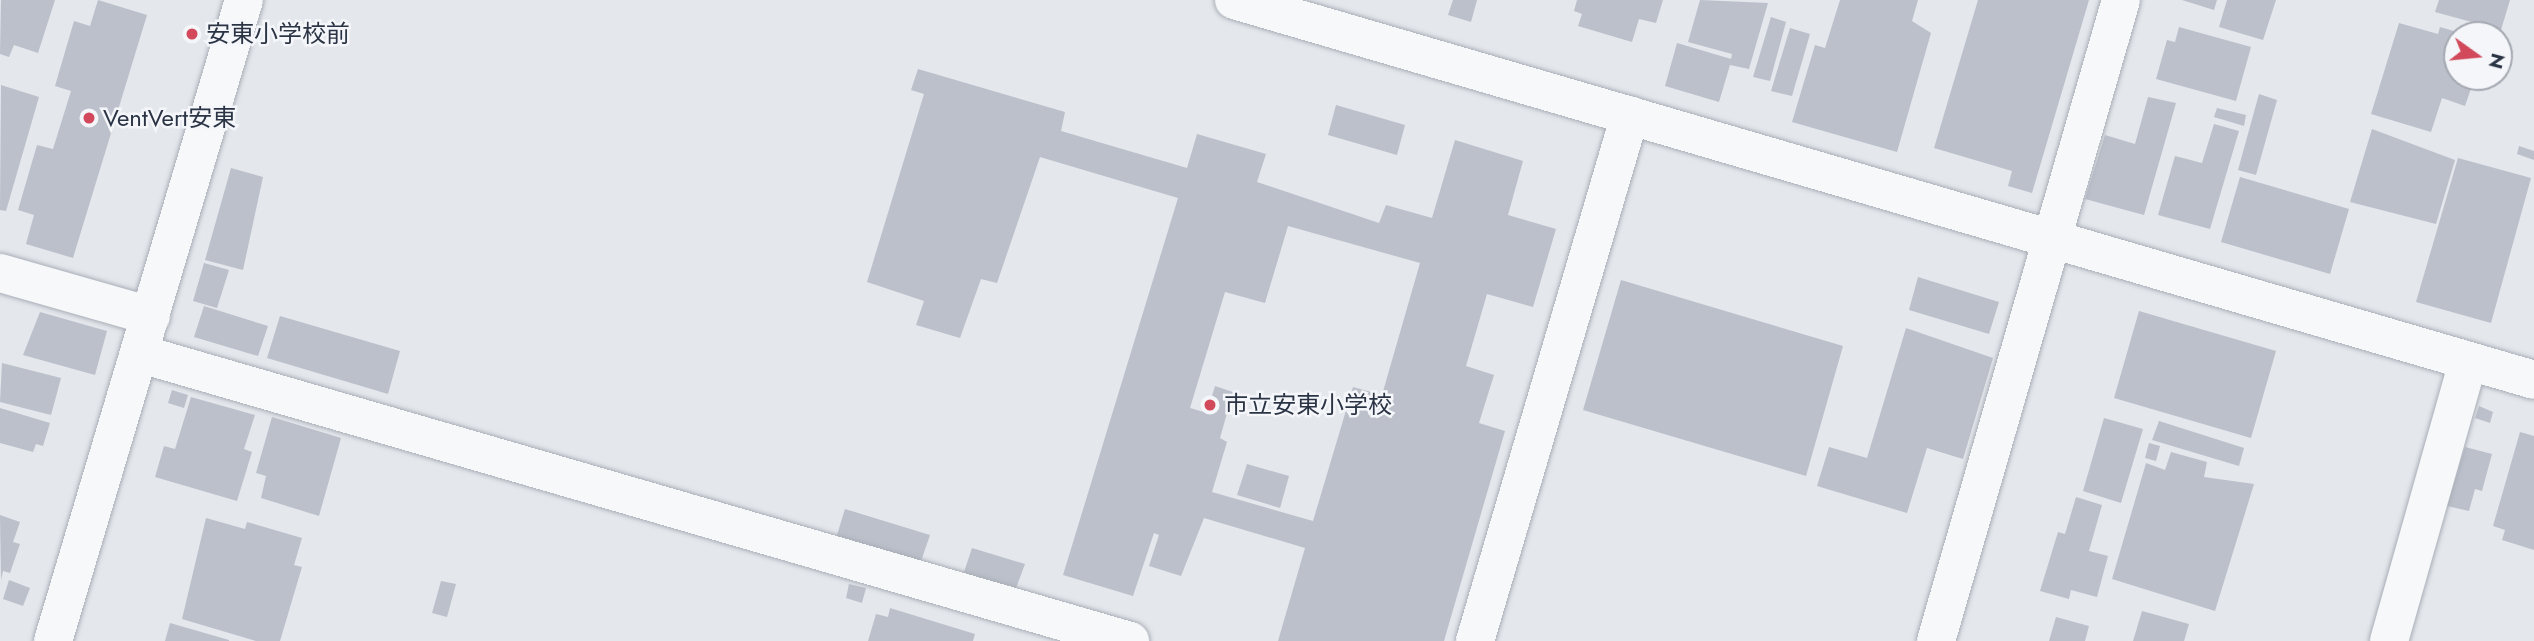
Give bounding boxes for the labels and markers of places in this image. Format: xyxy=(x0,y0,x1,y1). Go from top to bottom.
place label: 安東小学校前 xyxy=(206,20,350,48)
marker: 安東小学校前 xyxy=(184,26,200,42)
place label: VentVert安東 xyxy=(103,104,236,132)
marker: VentVert安東 xyxy=(81,110,97,126)
place label: 市立安東小学校 xyxy=(1224,391,1392,419)
marker: 市立安東小学校 xyxy=(1202,397,1218,413)

